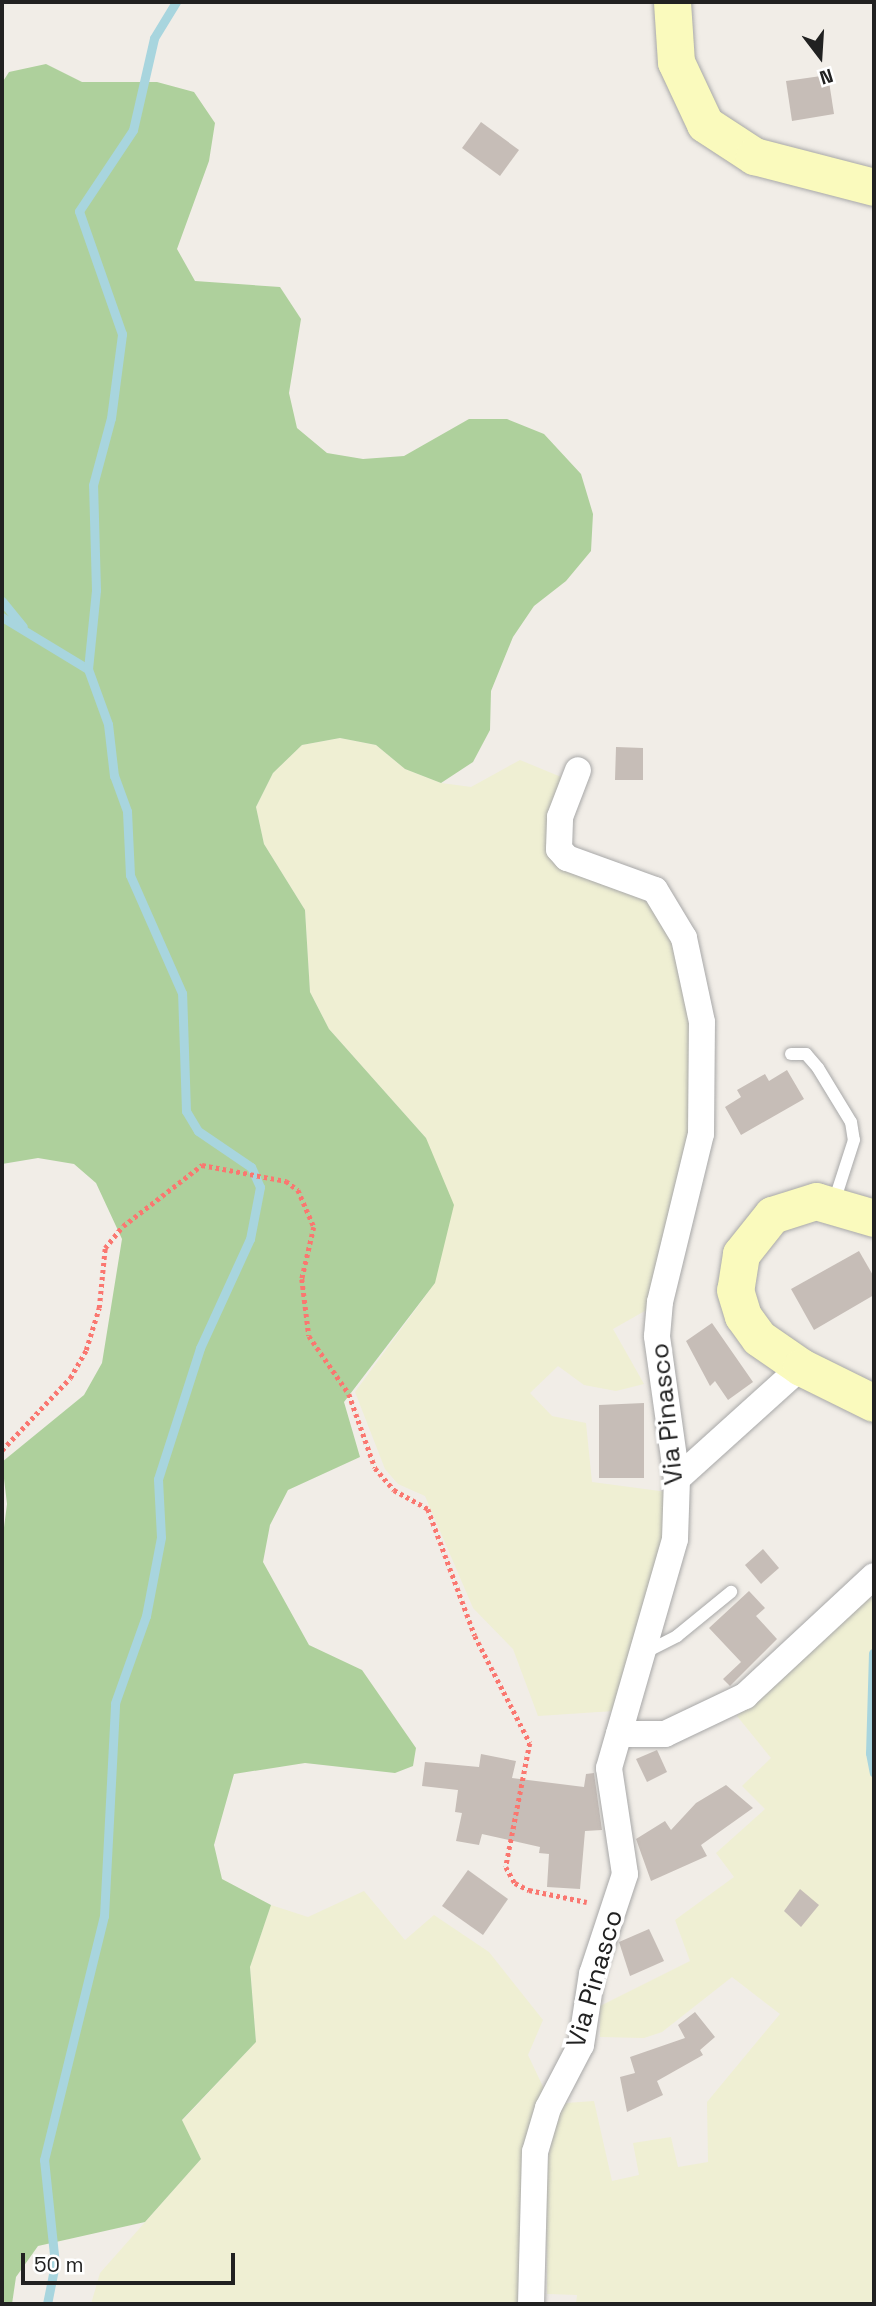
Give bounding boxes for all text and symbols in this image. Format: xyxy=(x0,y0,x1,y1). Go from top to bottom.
north arrow xyxy=(785,21,855,91)
text: N xyxy=(817,63,836,90)
street label: Via Pinasco xyxy=(644,1342,690,1486)
street label: Via Pinasco xyxy=(560,1906,630,2052)
scale bar xyxy=(24,2240,238,2284)
text: 50 m xyxy=(34,2251,84,2278)

